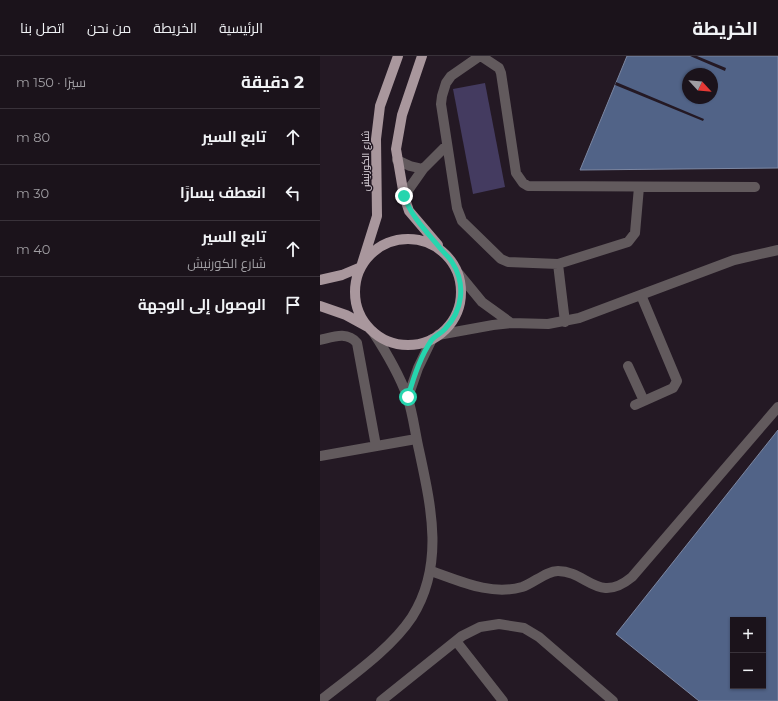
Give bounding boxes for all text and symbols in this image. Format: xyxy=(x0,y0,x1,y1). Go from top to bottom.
text: الخريطة xyxy=(692,17,758,40)
text: اتصل بنا xyxy=(20,19,65,37)
text: من نحن xyxy=(87,19,131,37)
text: الخريطة xyxy=(153,19,197,37)
text: الرئيسية xyxy=(219,19,263,37)
north arrow xyxy=(682,68,718,104)
text: 2 دقيقة xyxy=(241,72,304,92)
text: سيرًا · 150 m xyxy=(16,74,86,90)
icon: ahead xyxy=(282,126,304,148)
text: تابع السير xyxy=(202,127,266,146)
text: 80 m xyxy=(16,129,50,145)
street label: شارع الكورنيش xyxy=(359,131,372,191)
icon: left xyxy=(282,182,304,204)
text: انعطف يسارًا xyxy=(180,183,266,202)
text: 30 m xyxy=(16,185,49,201)
route end xyxy=(395,187,413,205)
text: تابع السير xyxy=(202,227,266,246)
icon: ahead xyxy=(282,238,304,260)
text: 40 m xyxy=(16,241,50,257)
text: شارع الكورنيش xyxy=(187,255,266,271)
icon: arrive xyxy=(282,294,304,316)
text: الوصول إلى الوجهة xyxy=(138,295,266,314)
route start xyxy=(399,388,417,406)
map controls xyxy=(730,617,766,689)
button: + xyxy=(730,617,766,653)
button: − xyxy=(730,653,766,689)

